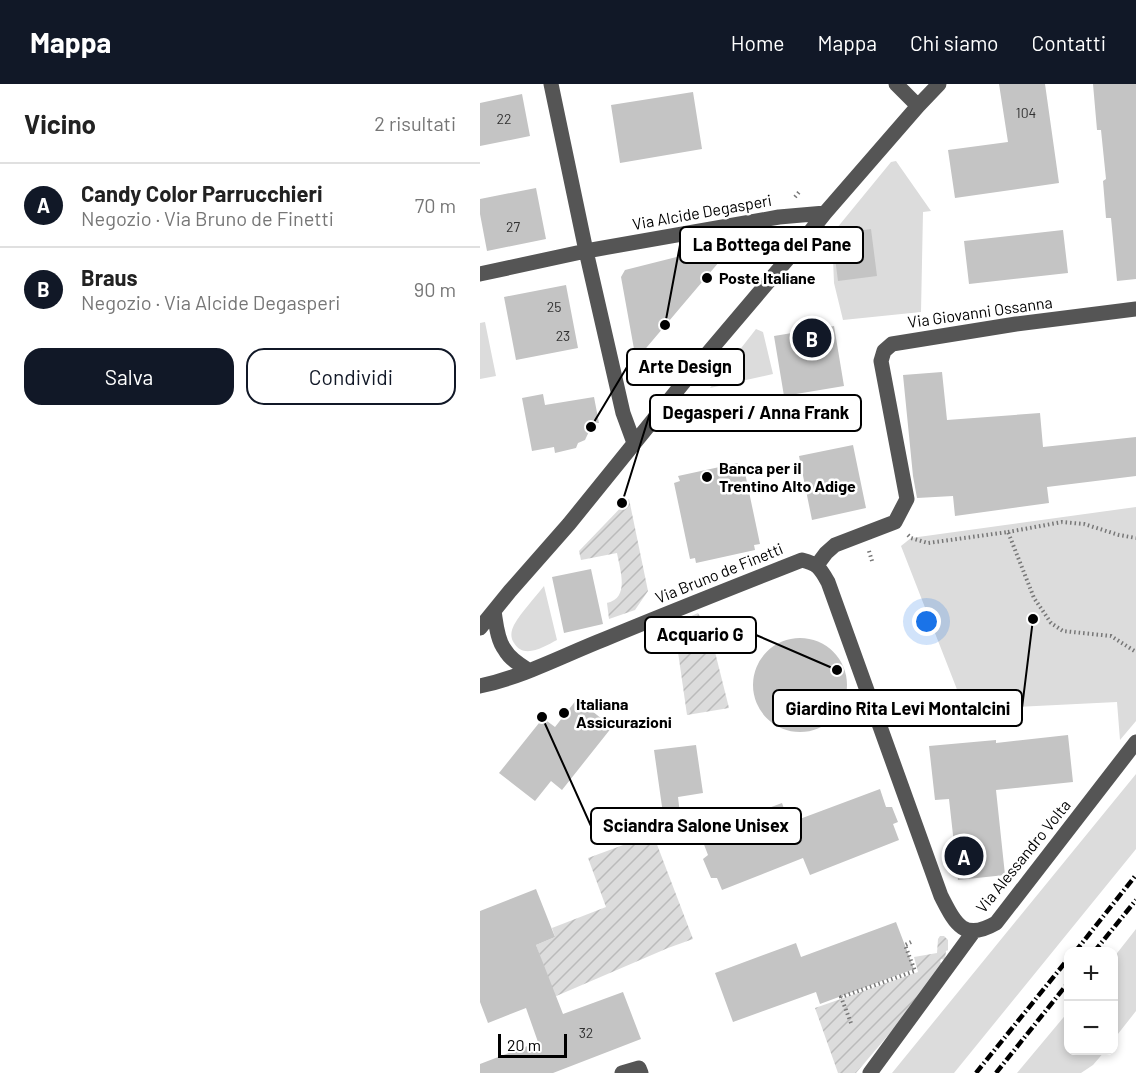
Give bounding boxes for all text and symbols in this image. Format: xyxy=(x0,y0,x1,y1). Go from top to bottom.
text: Mappa xyxy=(30,25,111,59)
text: Home xyxy=(731,30,784,55)
text: Mappa xyxy=(817,30,877,55)
text: Chi siamo xyxy=(910,30,999,55)
text: Contatti xyxy=(1032,30,1106,55)
house number: 104 xyxy=(1016,104,1036,121)
text: Vicino xyxy=(24,108,96,139)
house number: 22 xyxy=(496,110,512,127)
text: 2 risultati xyxy=(374,111,456,135)
text: Candy Color Parrucchieri xyxy=(81,180,323,206)
street label: Via Alcide Degasperi xyxy=(631,190,773,233)
text: A xyxy=(37,193,50,217)
text: 70 m xyxy=(415,193,456,217)
text: Negozio · Via Bruno de Finetti xyxy=(81,206,334,230)
house number: 27 xyxy=(506,218,520,235)
callout: La Bottega del Pane xyxy=(680,227,863,263)
text: La Bottega del Pane xyxy=(693,233,851,255)
text: Braus xyxy=(81,264,138,290)
place label: Poste Italiane xyxy=(719,268,816,287)
marker: Poste Italiane xyxy=(700,271,714,285)
text: B xyxy=(37,277,50,301)
text: 90 m xyxy=(414,277,456,301)
text: Negozio · Via Alcide Degasperi xyxy=(81,290,340,314)
street label: Via Giovanni Ossanna xyxy=(906,292,1054,331)
house number: 25 xyxy=(547,298,561,315)
pin: B xyxy=(792,316,832,360)
house number: 23 xyxy=(556,327,570,344)
button: Salva xyxy=(24,348,234,405)
button: Condividi xyxy=(246,348,456,405)
callout: Arte Design xyxy=(627,349,744,385)
text: Arte Design xyxy=(638,355,732,377)
callout: Degasperi / Anna Frank xyxy=(650,395,861,431)
text: Degasperi / Anna Frank xyxy=(663,401,850,423)
place label: Banca per il Trentino Alto Adige xyxy=(719,458,856,495)
marker: Banca per il Trentino Alto Adige xyxy=(700,470,714,484)
street label: Via Bruno de Finetti xyxy=(652,538,785,607)
your location xyxy=(912,607,941,636)
callout: Acquario G xyxy=(645,617,756,653)
text: Acquario G xyxy=(656,623,744,645)
callout: Giardino Rita Levi Montalcini xyxy=(773,690,1022,726)
place label: Italiana Assicurazioni xyxy=(576,694,672,731)
text: Giardino Rita Levi Montalcini xyxy=(786,697,1010,719)
marker: Italiana Assicurazioni xyxy=(557,706,571,720)
street label: Via Alessandro Volta xyxy=(971,795,1074,916)
callout: Sciandra Salone Unisex xyxy=(591,808,801,844)
text: Sciandra Salone Unisex xyxy=(603,814,789,836)
pin: A xyxy=(944,834,984,878)
map controls xyxy=(1064,947,1118,1055)
button: + xyxy=(1064,947,1118,1001)
button: − xyxy=(1064,1001,1118,1055)
house number: 32 xyxy=(579,1024,593,1041)
scale bar xyxy=(498,1031,567,1058)
text: 20 m xyxy=(507,1035,541,1054)

